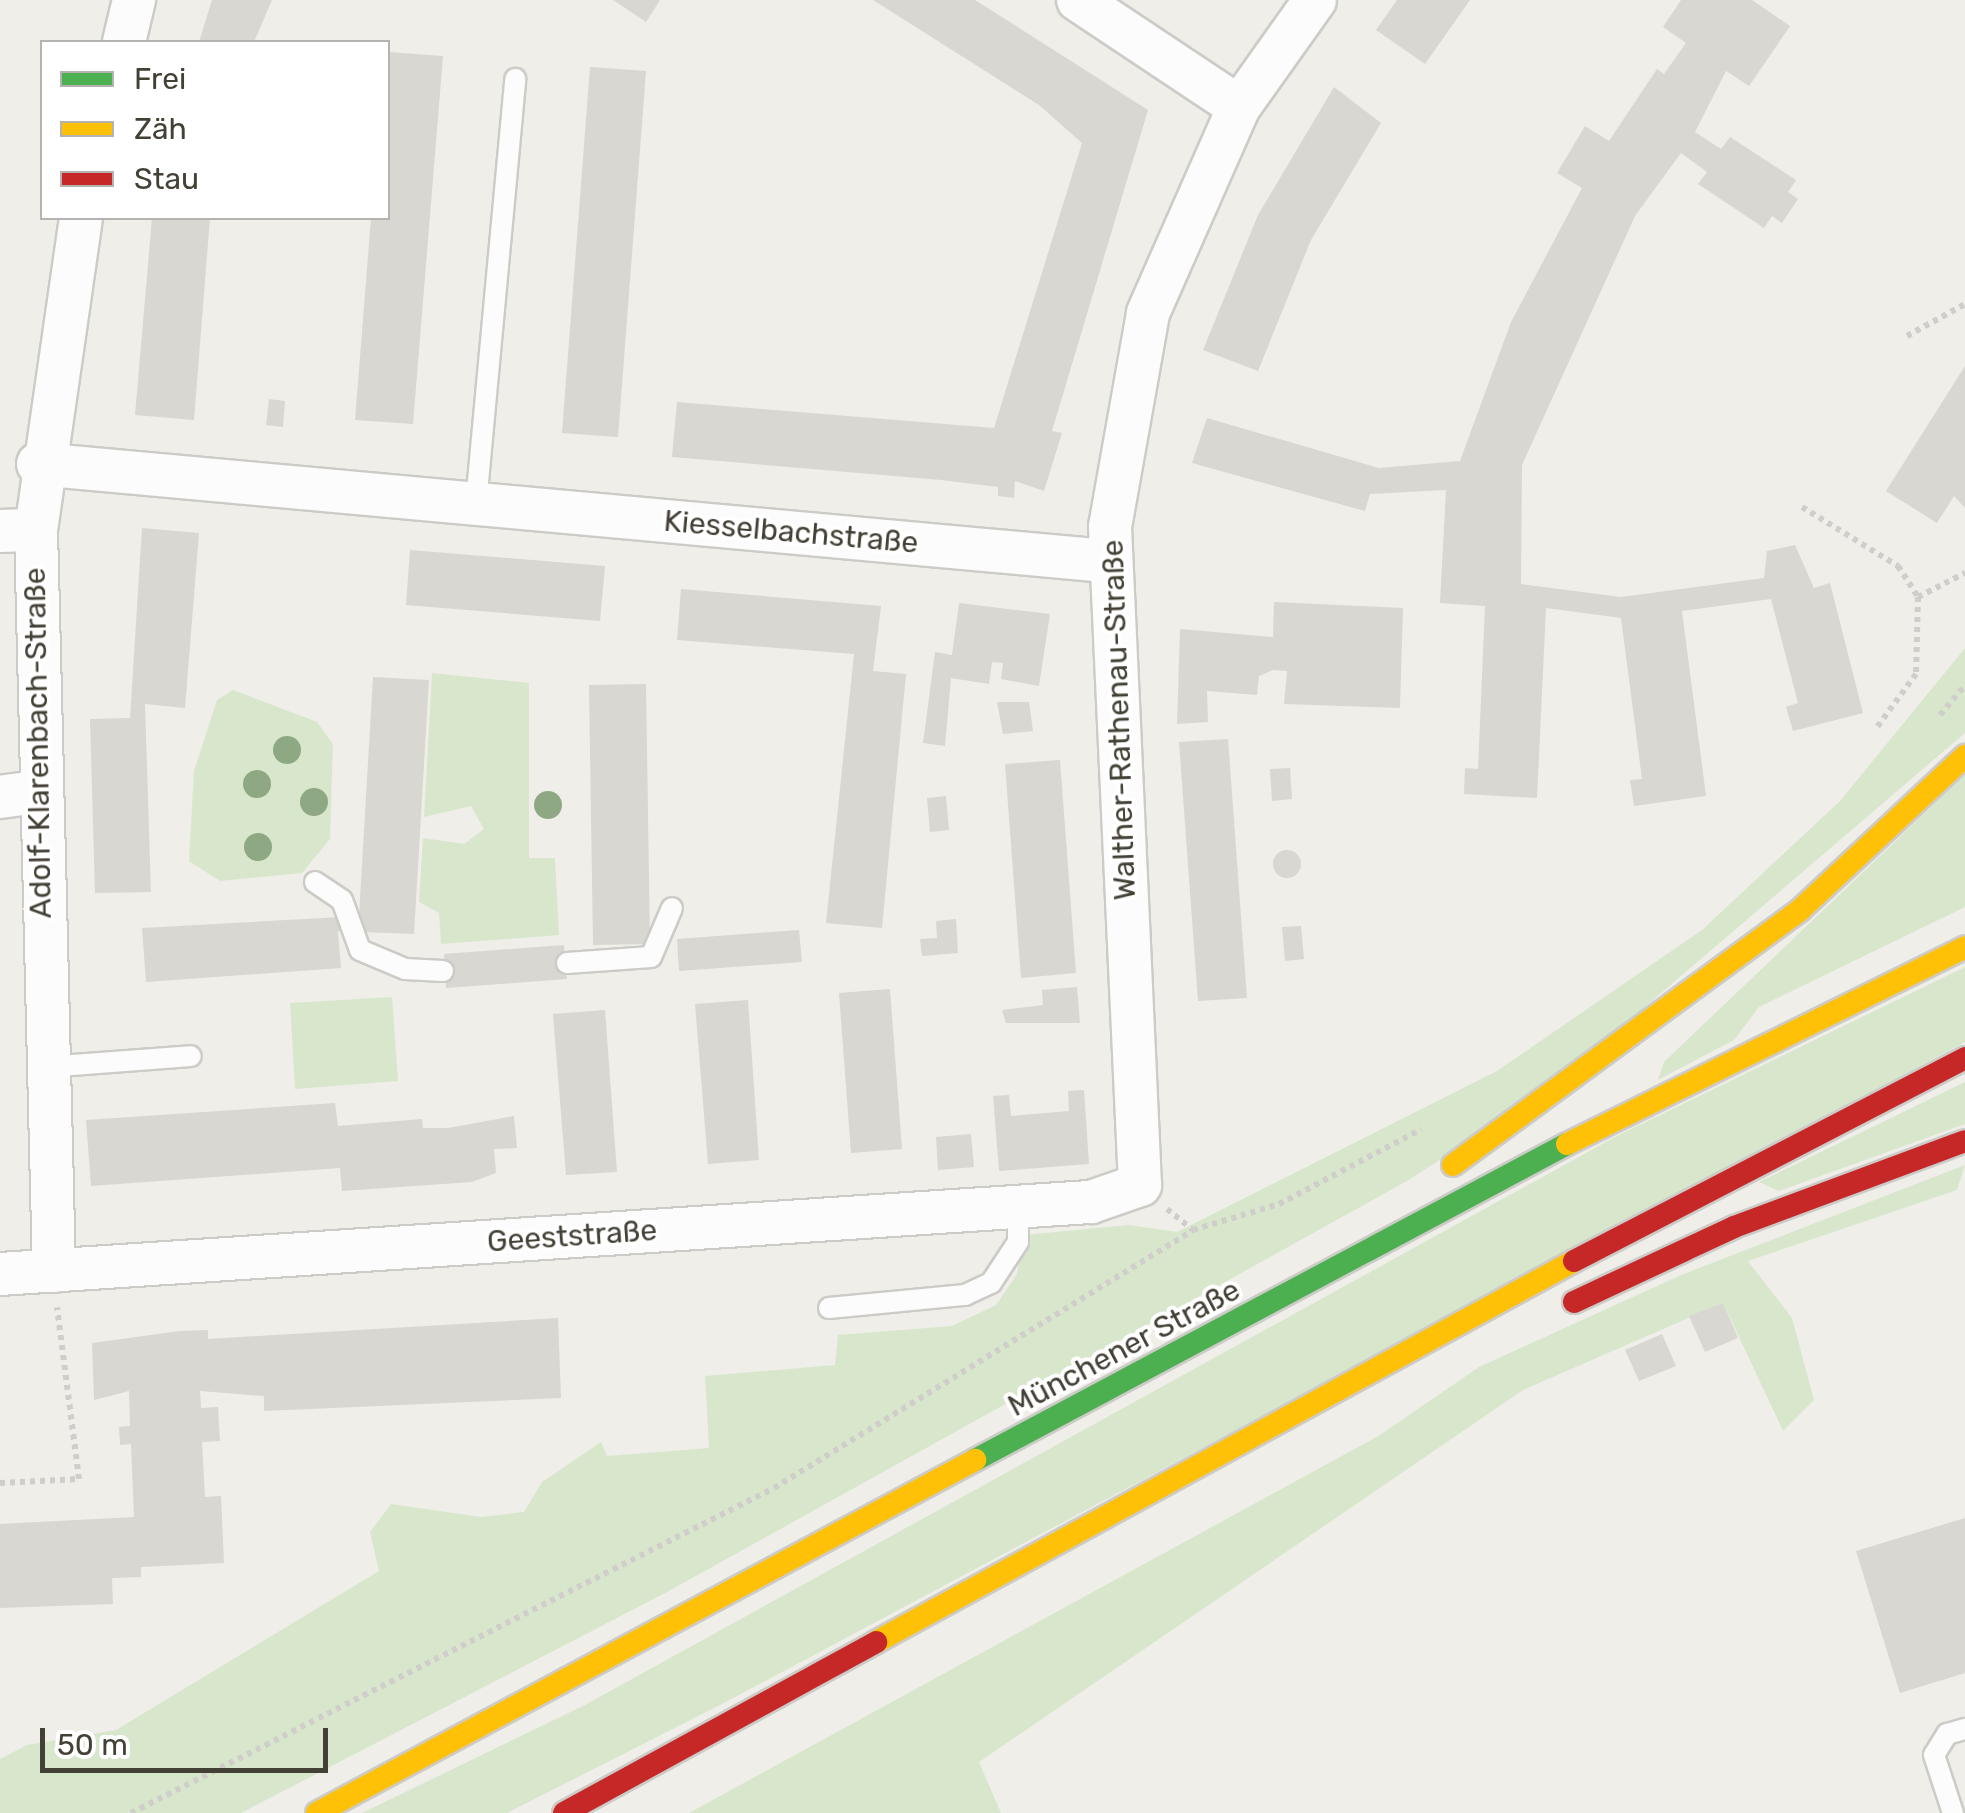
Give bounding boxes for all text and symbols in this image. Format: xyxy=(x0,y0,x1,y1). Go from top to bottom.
legend xyxy=(40,40,390,220)
text: Frei xyxy=(134,61,186,97)
text: Zäh xyxy=(134,111,187,147)
text: Stau xyxy=(134,161,199,197)
street label: Kiesselbachstraße xyxy=(662,503,920,561)
street label: Walther-Rathenau-Straße xyxy=(1095,539,1143,901)
street label: Adolf-Klarenbach-Straße xyxy=(17,567,59,919)
street label: Geeststraße xyxy=(486,1212,658,1260)
street label: Münchener Straße xyxy=(1002,1272,1246,1424)
scale bar xyxy=(45,1708,332,1770)
text: 50 m xyxy=(57,1727,128,1763)

